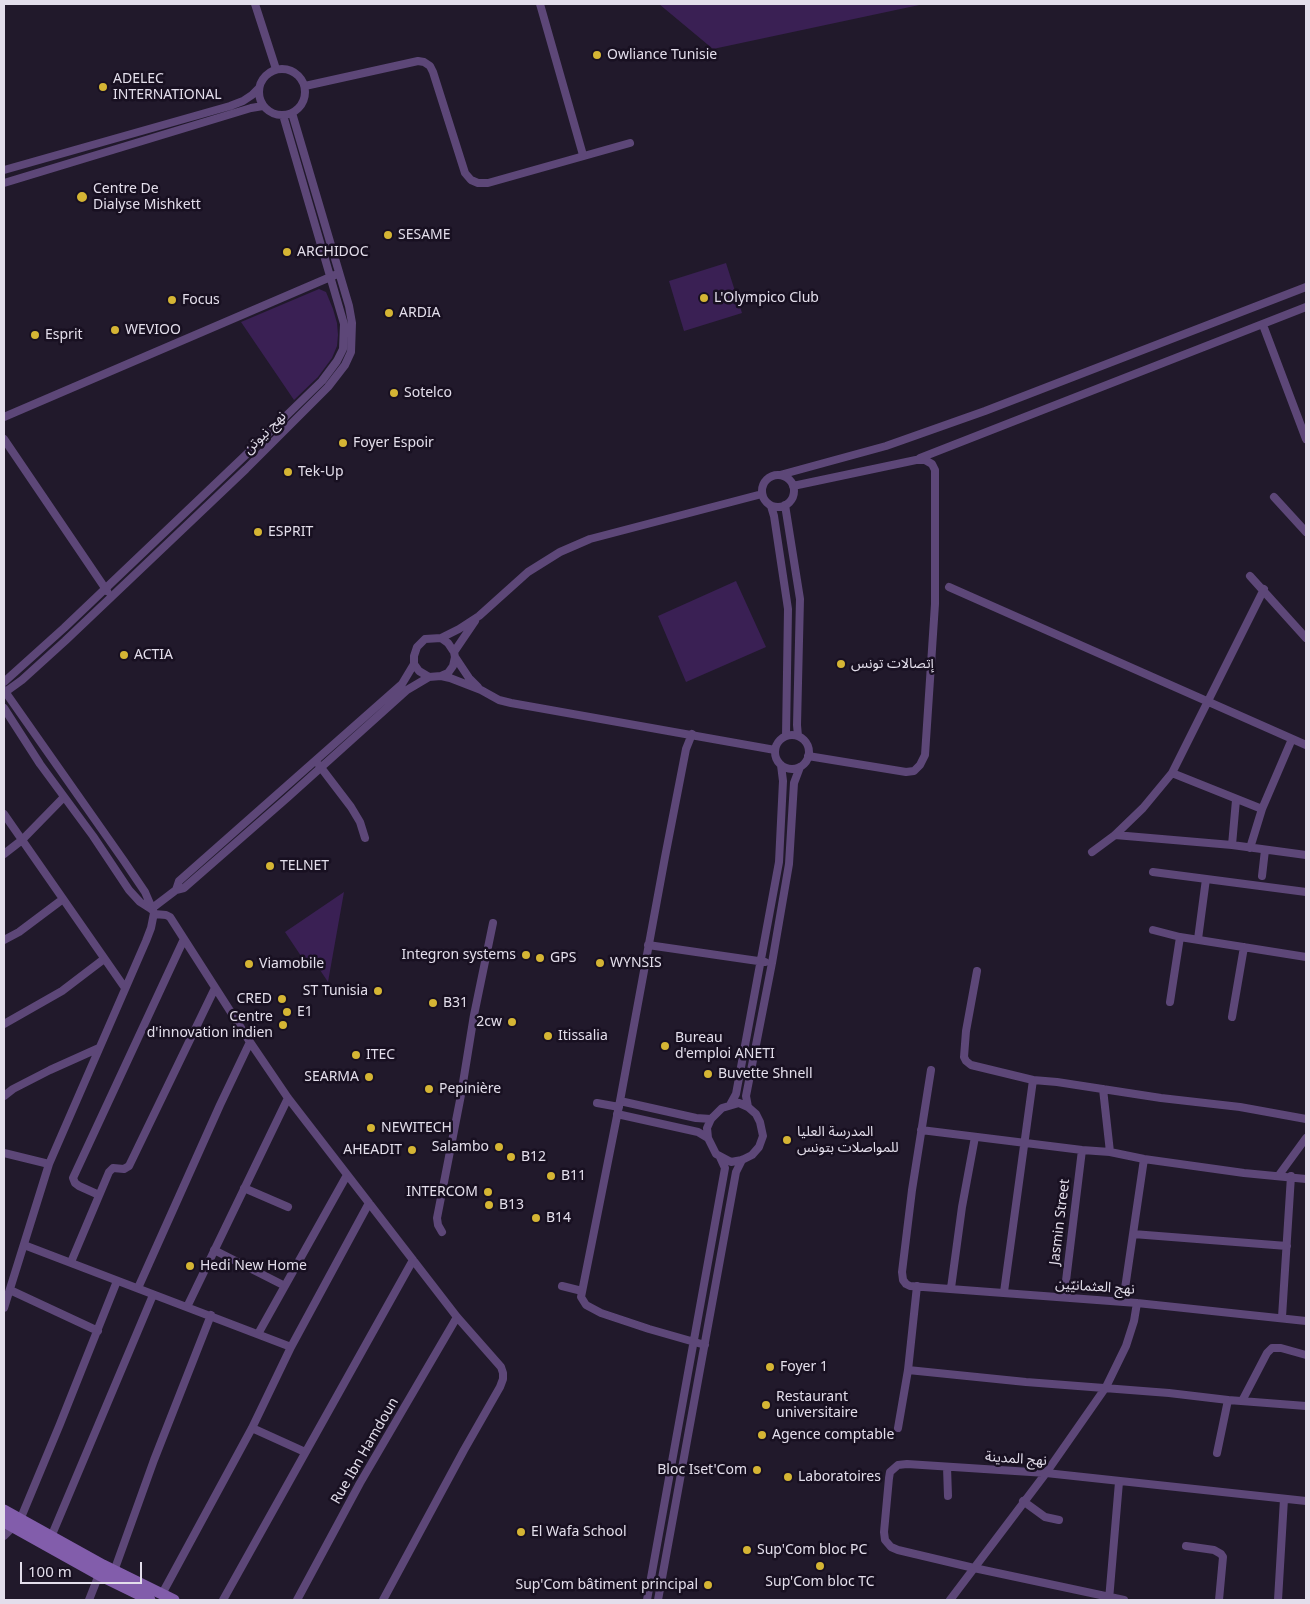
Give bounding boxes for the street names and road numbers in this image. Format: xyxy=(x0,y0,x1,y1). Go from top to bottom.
street label: نهج نيوتن xyxy=(240,408,290,458)
street label: Jasmin Street xyxy=(1046,1178,1074,1266)
street label: نهج العثمانيّين xyxy=(1055,1276,1135,1298)
street label: Rue Ibn Hamdoun xyxy=(328,1395,402,1507)
street label: نهج المدينة xyxy=(985,1448,1047,1470)

